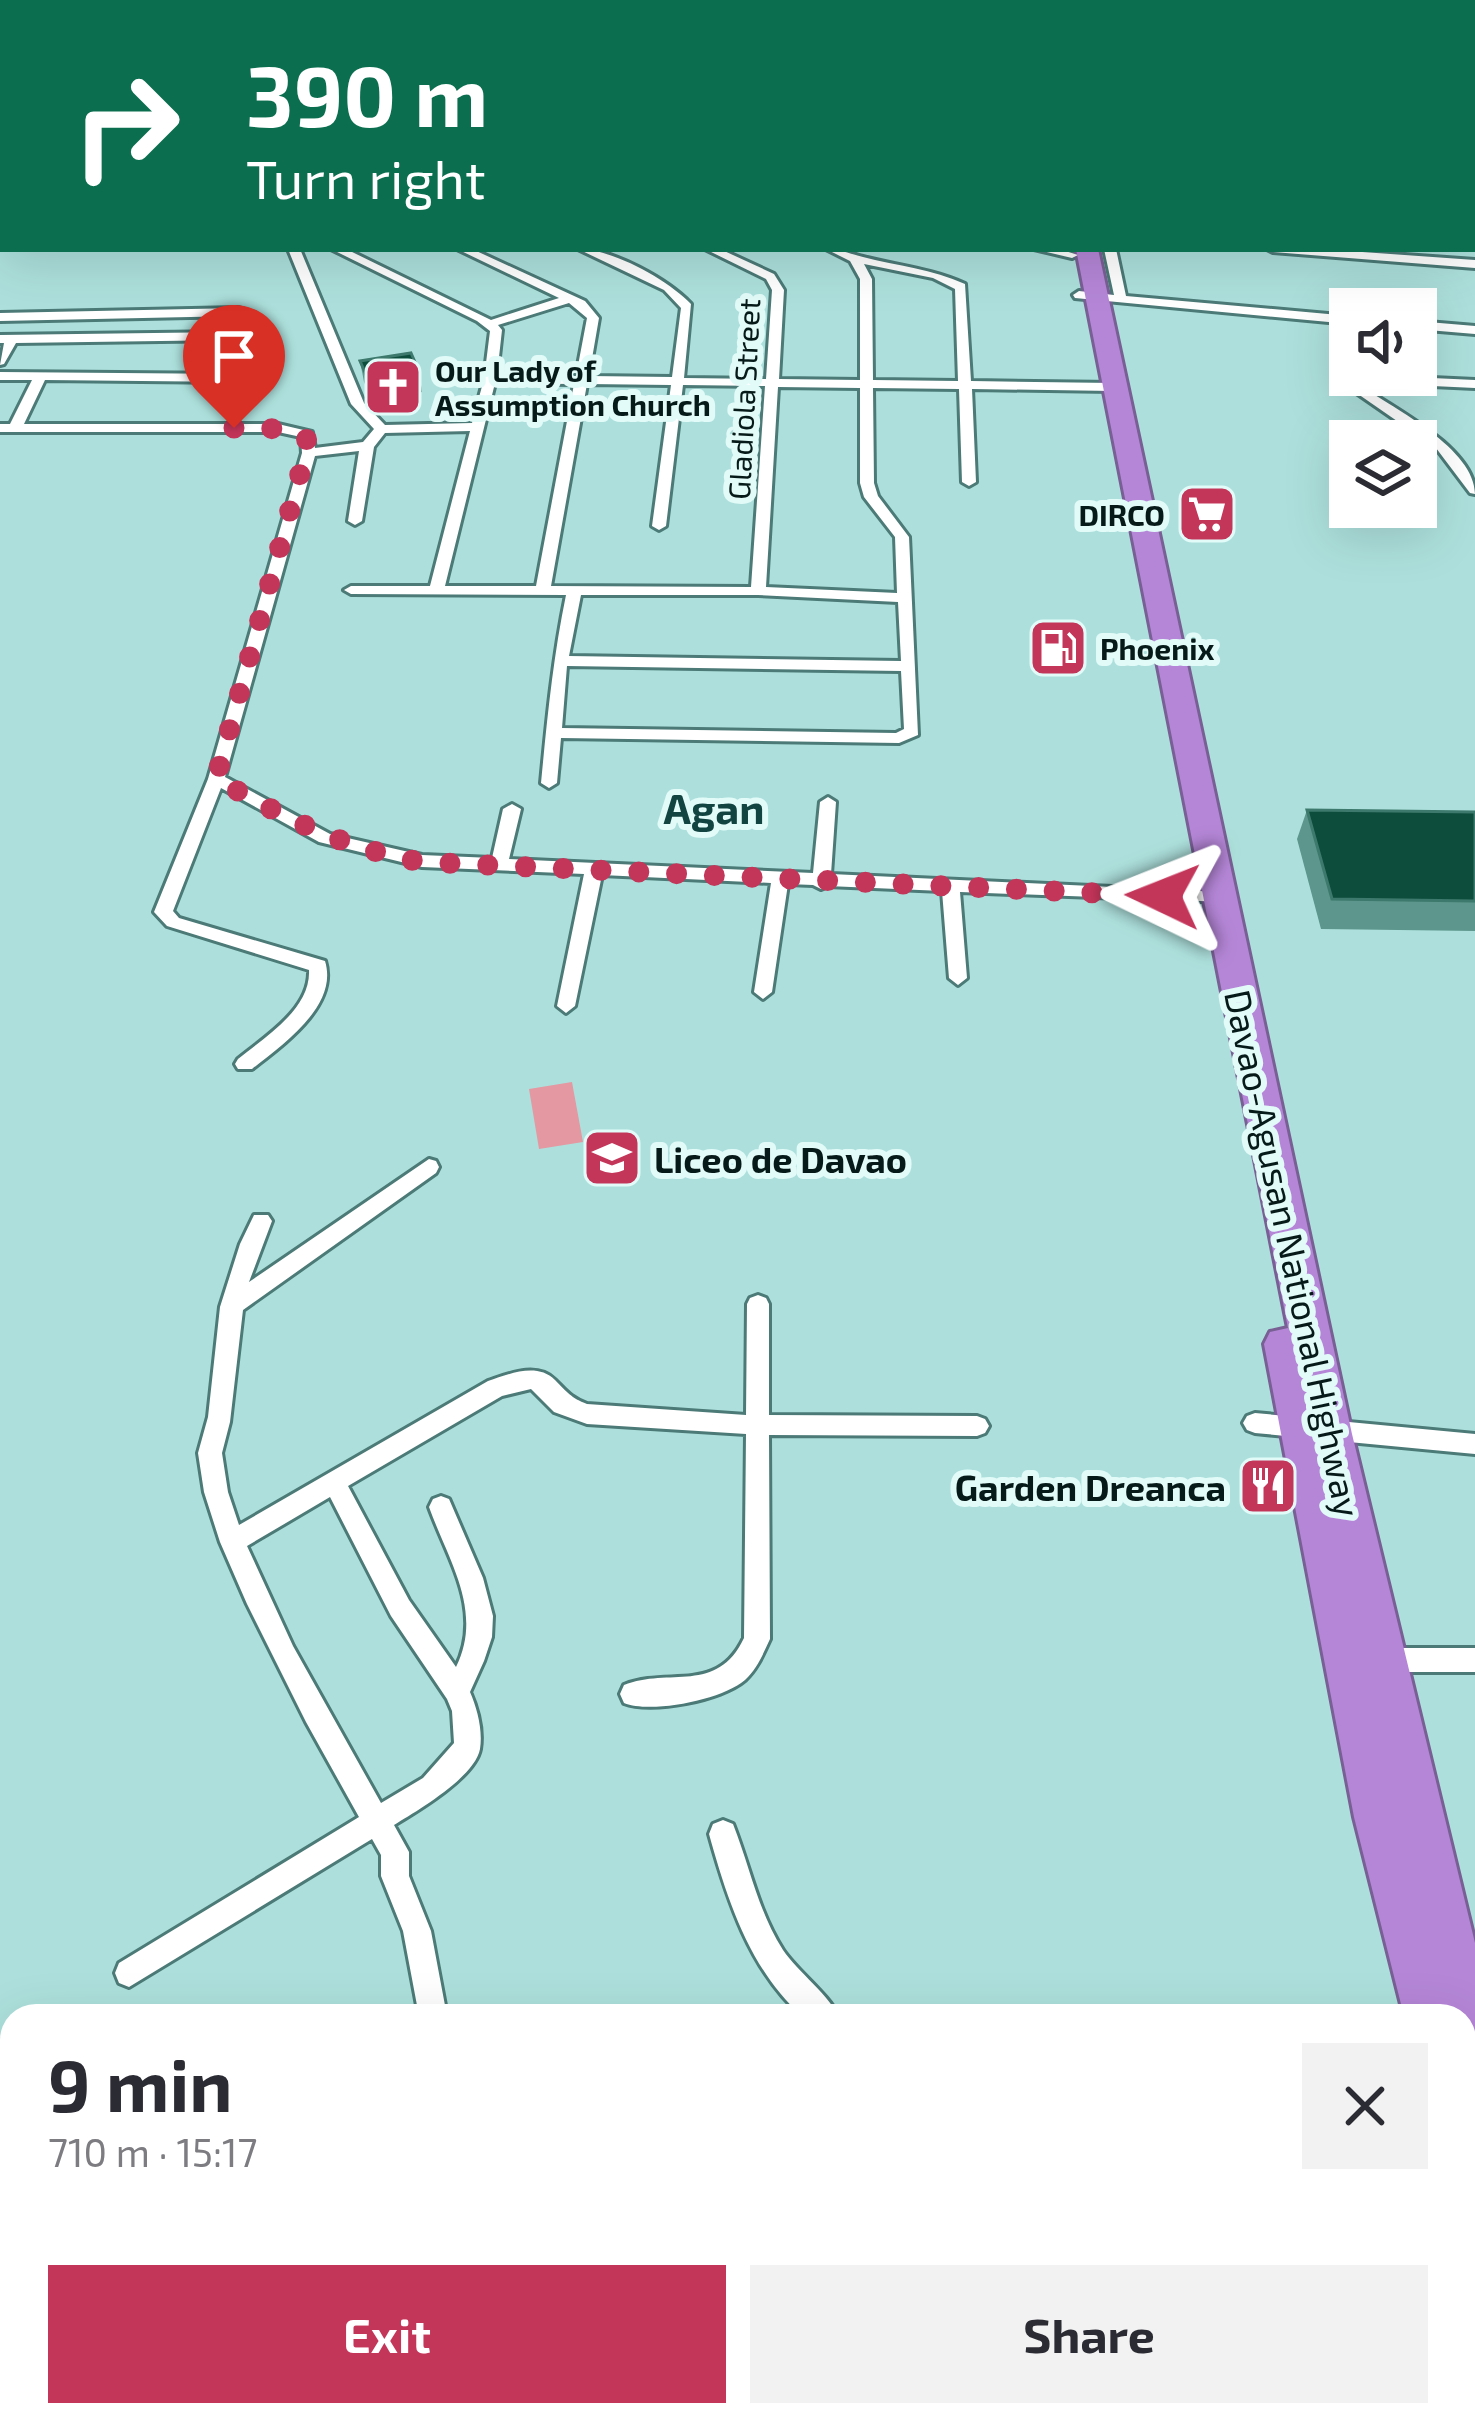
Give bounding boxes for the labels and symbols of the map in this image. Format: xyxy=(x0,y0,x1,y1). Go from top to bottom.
street label: Gladiola Street xyxy=(720,298,766,500)
pin xyxy=(183,305,285,428)
place label: Our Lady of Assumption Church xyxy=(435,352,711,422)
church icon: Our Lady of Assumption Church xyxy=(362,356,424,418)
supermarket icon: DIRCO xyxy=(1176,483,1238,545)
place label: DIRCO xyxy=(1078,496,1165,532)
fuel station icon: Phoenix xyxy=(1027,617,1089,679)
place label: Phoenix xyxy=(1100,630,1215,666)
district label: Agan xyxy=(664,782,764,832)
position arrow xyxy=(1100,833,1226,959)
street label: Davao-Agusan National Highway xyxy=(1217,985,1371,1521)
school or university icon: Liceo de Davao xyxy=(581,1127,643,1189)
place label: Liceo de Davao xyxy=(654,1137,907,1180)
restaurant icon: Garden Dreanca xyxy=(1237,1455,1299,1517)
place label: Garden Dreanca xyxy=(955,1465,1226,1508)

